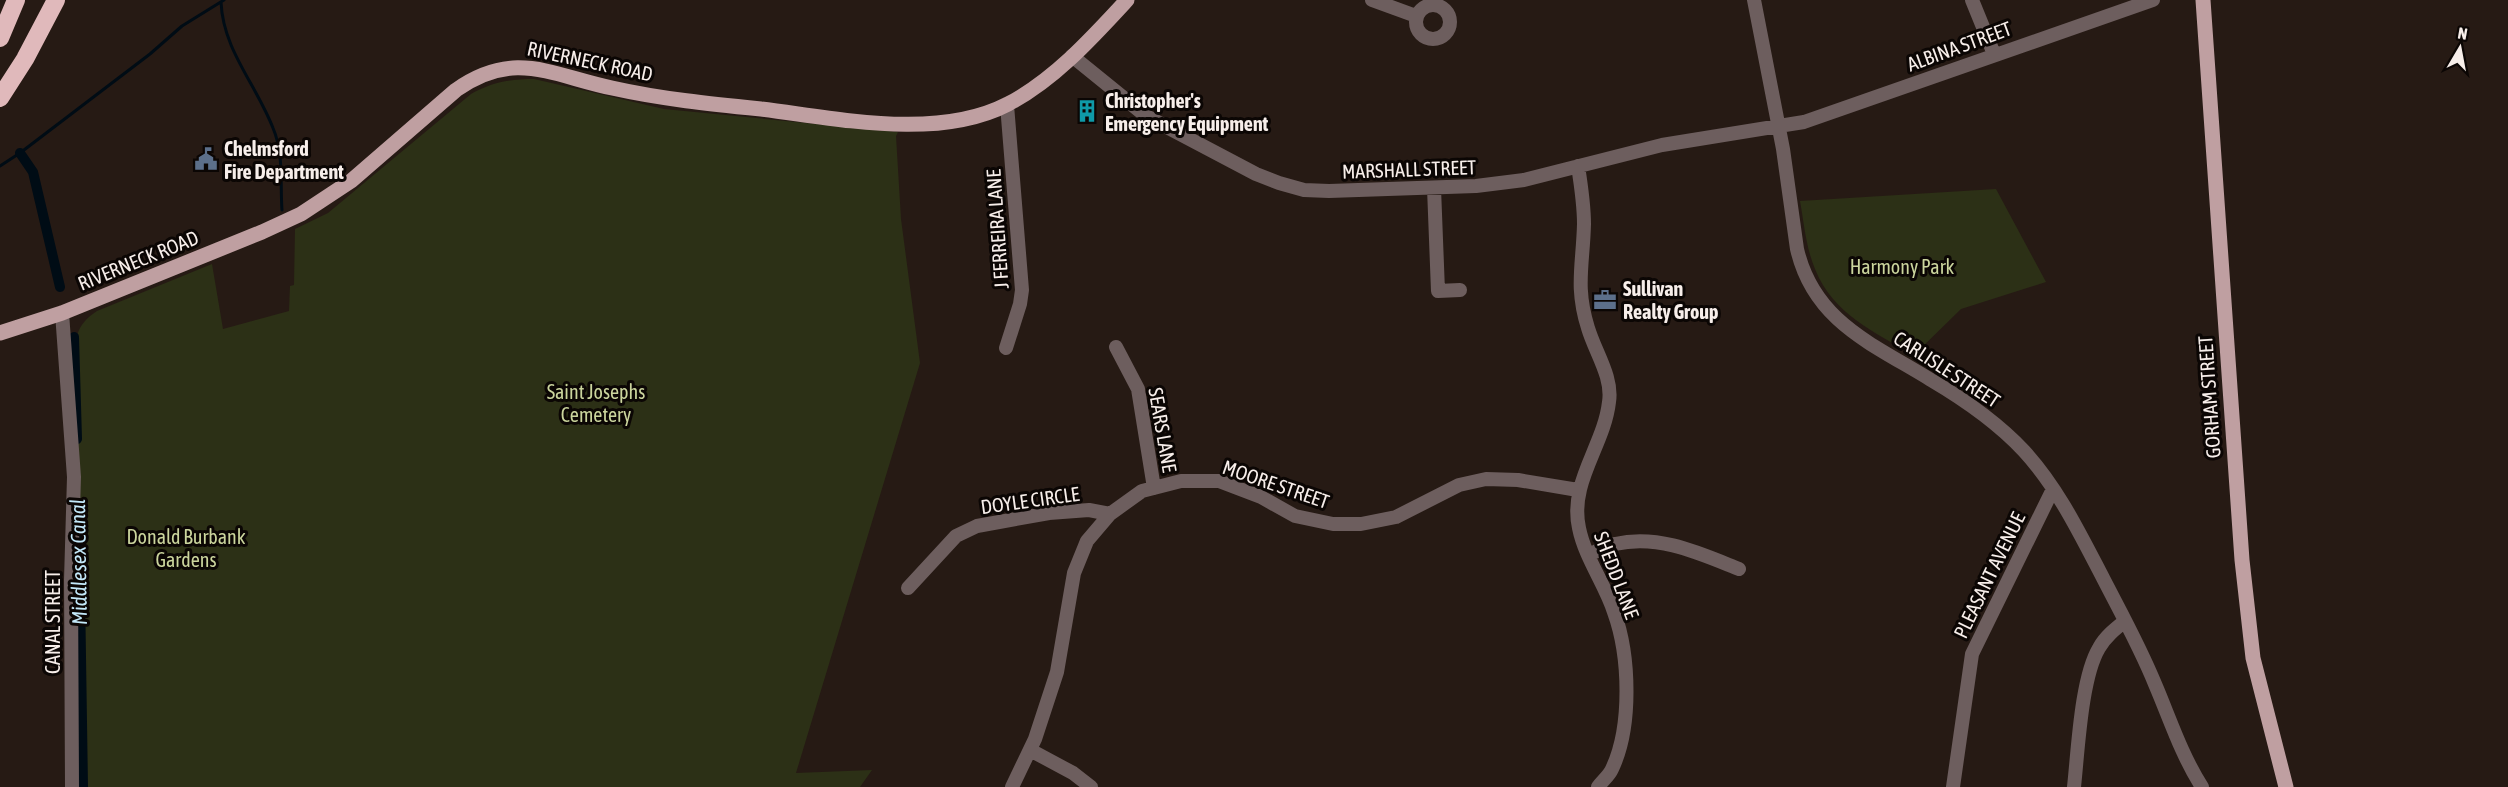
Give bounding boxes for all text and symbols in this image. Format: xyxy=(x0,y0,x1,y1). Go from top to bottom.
street label: ALBINA STREET xyxy=(1904,16,2015,76)
north arrow xyxy=(2430,18,2490,78)
text: N xyxy=(2456,24,2469,43)
street label: RIVERNECK ROAD xyxy=(525,36,655,86)
place label: Christopher's Emergency Equipment xyxy=(1105,89,1269,135)
building icon: Christopher's Emergency Equipment xyxy=(1074,98,1100,124)
place label: Chelmsford Fire Department xyxy=(224,137,344,183)
public building icon: Chelmsford Fire Department xyxy=(193,146,219,172)
street label: MARSHALL STREET xyxy=(1342,155,1477,183)
street label: J FERREIRA LANE xyxy=(981,168,1013,290)
street label: RIVERNECK ROAD xyxy=(74,225,202,295)
park label: Harmony Park xyxy=(1850,255,1955,278)
place label: Sullivan Realty Group xyxy=(1623,277,1718,323)
office icon: Sullivan Realty Group xyxy=(1592,287,1618,313)
street label: CARLISLE STREET xyxy=(1890,326,2005,412)
street label: GORHAM STREET xyxy=(2193,335,2225,459)
park label: Saint Josephs Cemetery xyxy=(547,380,645,426)
street label: SEARS LANE xyxy=(1144,386,1182,475)
street label: MOORE STREET xyxy=(1220,455,1332,513)
street label: DOYLE CIRCLE xyxy=(979,482,1081,518)
water label: Middlesex Canal xyxy=(65,499,91,625)
street label: PLEASANT AVENUE xyxy=(1949,508,2030,642)
park label: Donald Burbank Gardens xyxy=(126,525,246,571)
street label: SHEDD LANE xyxy=(1590,528,1644,622)
street label: CANAL STREET xyxy=(41,570,64,674)

